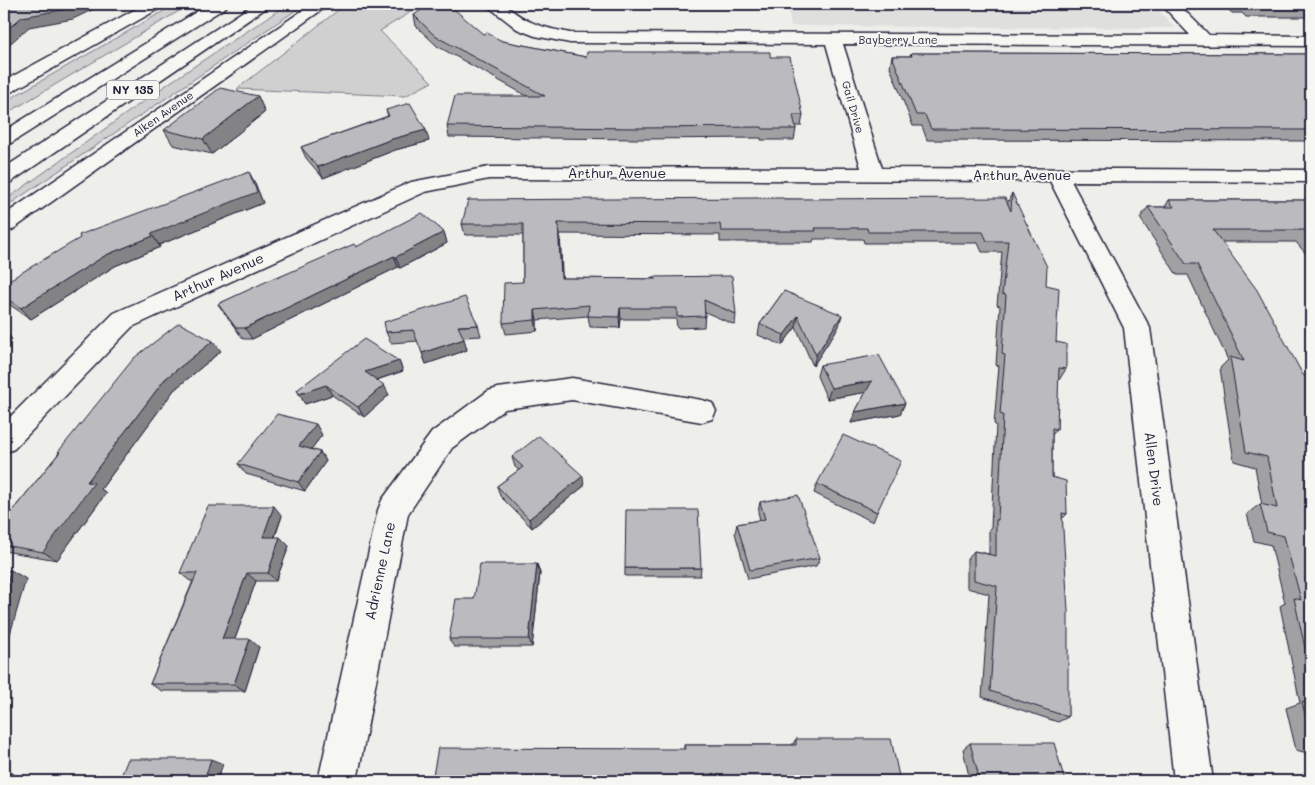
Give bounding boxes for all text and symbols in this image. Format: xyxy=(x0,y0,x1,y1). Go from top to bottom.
street label: Bayberry Lane xyxy=(858,32,938,47)
street label: Gail Drive xyxy=(839,79,868,135)
road number: NY 135 xyxy=(107,80,159,100)
street label: Alken Avenue xyxy=(129,87,196,140)
street label: Arthur Avenue xyxy=(568,163,666,182)
street label: Arthur Avenue xyxy=(973,165,1071,184)
street label: Arthur Avenue xyxy=(169,248,267,305)
street label: Allen Drive xyxy=(1141,431,1168,507)
street label: Adrienne Lane xyxy=(360,520,399,622)

